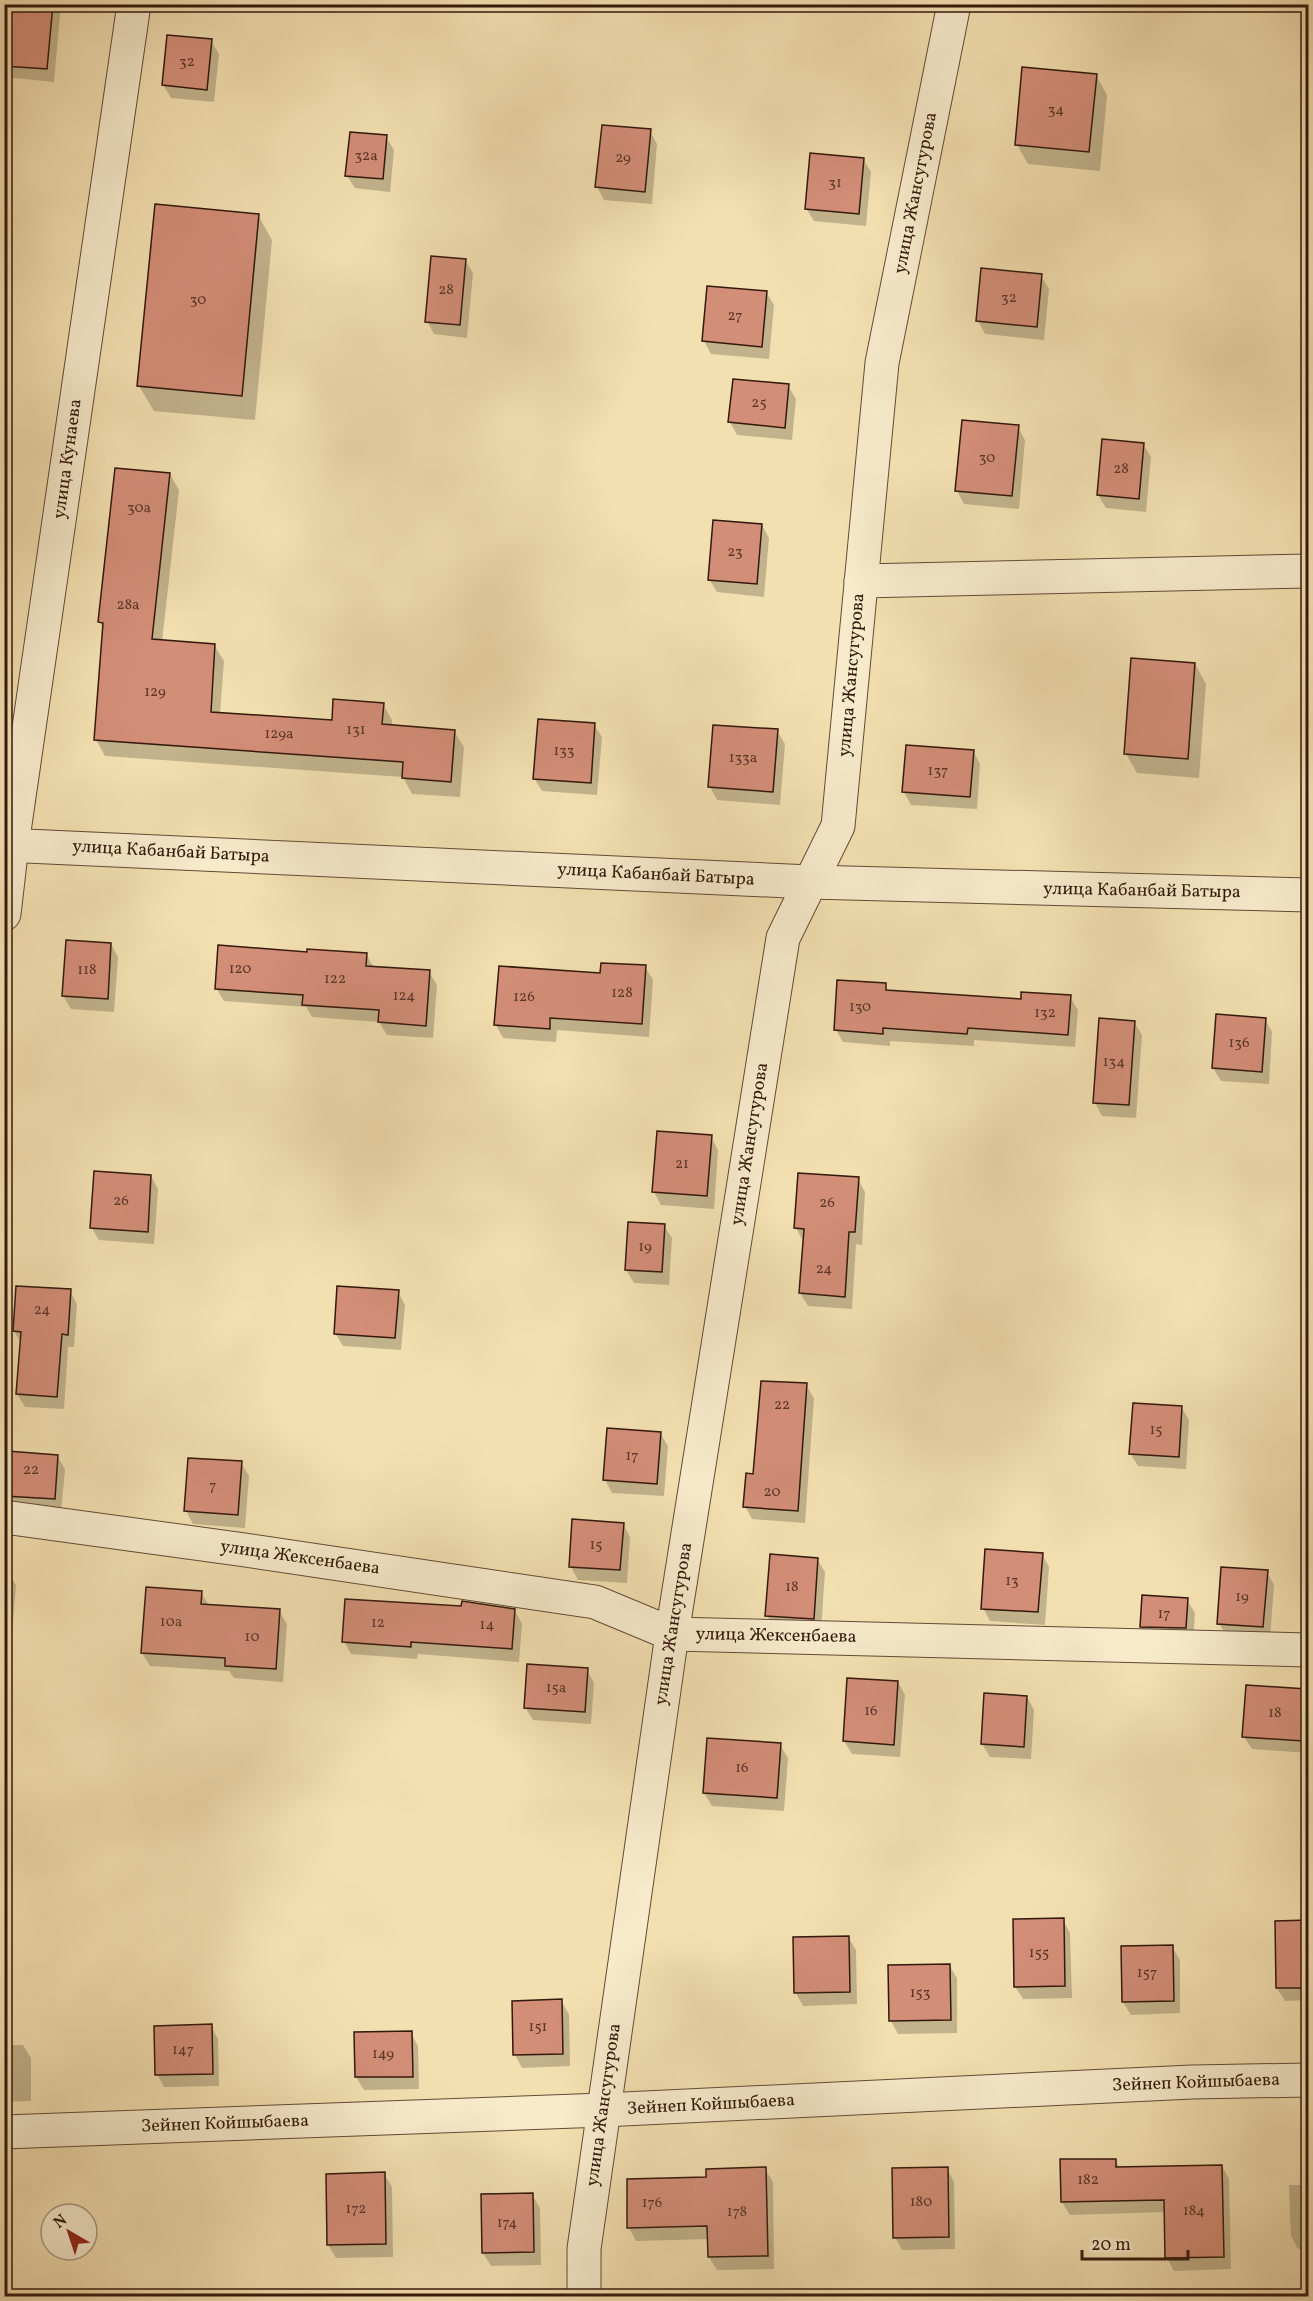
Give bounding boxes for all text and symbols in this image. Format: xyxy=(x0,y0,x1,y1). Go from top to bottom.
house number: 32 xyxy=(179,52,195,73)
house number: 34 xyxy=(1048,100,1064,121)
street label: улица Жансугурова xyxy=(888,110,944,276)
house number: 32а xyxy=(354,146,378,167)
house number: 29 xyxy=(615,148,631,169)
house number: 31 xyxy=(828,173,842,194)
house number: 28 xyxy=(438,280,454,301)
house number: 32 xyxy=(1001,288,1017,309)
house number: 30 xyxy=(190,290,206,311)
house number: 27 xyxy=(728,306,742,327)
house number: 25 xyxy=(751,393,767,414)
street label: улица Кунаева xyxy=(47,397,89,521)
house number: 30 xyxy=(979,448,995,469)
house number: 28 xyxy=(1113,459,1129,480)
house number: 30а xyxy=(127,498,151,519)
house number: 23 xyxy=(727,542,743,563)
street label: улица Жансугурова xyxy=(832,592,872,758)
house number: 28а xyxy=(116,595,140,616)
house number: 129 xyxy=(144,682,166,703)
house number: 131 xyxy=(346,720,366,741)
house number: 129а xyxy=(265,724,293,745)
house number: 133 xyxy=(553,741,575,762)
house number: 133а xyxy=(729,748,757,769)
house number: 137 xyxy=(928,761,948,782)
street label: улица Кабанбай Батыра xyxy=(72,834,270,870)
street label: улица Кабанбай Батыра xyxy=(557,857,755,893)
street label: улица Кабанбай Батыра xyxy=(1043,877,1241,905)
house number: 120 xyxy=(229,959,251,980)
house number: 118 xyxy=(77,960,97,981)
house number: 122 xyxy=(324,969,346,990)
house number: 128 xyxy=(611,983,633,1004)
house number: 124 xyxy=(393,986,415,1007)
house number: 126 xyxy=(513,987,535,1008)
house number: 130 xyxy=(849,997,871,1018)
house number: 132 xyxy=(1034,1003,1056,1024)
house number: 136 xyxy=(1228,1033,1250,1054)
house number: 134 xyxy=(1103,1052,1125,1073)
street label: улица Жансугурова xyxy=(725,1061,775,1227)
house number: 21 xyxy=(675,1154,689,1175)
house number: 26 xyxy=(113,1191,129,1212)
house number: 26 xyxy=(819,1193,835,1214)
house number: 19 xyxy=(638,1237,652,1258)
house number: 24 xyxy=(816,1259,832,1280)
house number: 24 xyxy=(34,1300,50,1321)
house number: 22 xyxy=(774,1395,790,1416)
house number: 15 xyxy=(1149,1420,1163,1441)
house number: 17 xyxy=(625,1446,639,1467)
house number: 22 xyxy=(23,1460,39,1481)
house number: 7 xyxy=(209,1476,217,1497)
house number: 20 xyxy=(764,1482,780,1503)
street label: улица Жексенбаева xyxy=(219,1534,381,1582)
house number: 15 xyxy=(589,1535,603,1556)
street label: улица Жансугурова xyxy=(649,1541,699,1707)
house number: 13 xyxy=(1005,1571,1019,1592)
house number: 18 xyxy=(785,1577,799,1598)
house number: 19 xyxy=(1235,1587,1249,1608)
house number: 17 xyxy=(1157,1604,1171,1625)
house number: 10а xyxy=(160,1612,182,1633)
house number: 12 xyxy=(371,1613,385,1634)
house number: 14 xyxy=(480,1615,494,1636)
street label: улица Жексенбаева xyxy=(695,1622,857,1650)
house number: 10 xyxy=(245,1627,259,1648)
house number: 15а xyxy=(546,1678,566,1699)
house number: 16 xyxy=(864,1701,878,1722)
house number: 18 xyxy=(1268,1703,1282,1724)
house number: 16 xyxy=(735,1758,749,1779)
house number: 155 xyxy=(1029,1943,1049,1964)
house number: 157 xyxy=(1137,1963,1157,1984)
house number: 153 xyxy=(910,1983,930,2004)
house number: 151 xyxy=(529,2017,547,2038)
street label: улица Жансугурова xyxy=(580,2022,628,2188)
house number: 147 xyxy=(172,2040,194,2061)
house number: 149 xyxy=(372,2044,394,2065)
street label: Зейнеп Койшыбаева xyxy=(1112,2068,1280,2098)
street label: Зейнеп Койшыбаева xyxy=(626,2088,796,2122)
street label: Зейнеп Койшыбаева xyxy=(141,2109,309,2139)
house number: 182 xyxy=(1077,2170,1099,2191)
house number: 180 xyxy=(910,2192,932,2213)
house number: 176 xyxy=(642,2193,662,2214)
house number: 172 xyxy=(346,2199,366,2220)
house number: 184 xyxy=(1183,2201,1205,2222)
north arrow xyxy=(39,2202,99,2262)
house number: 178 xyxy=(727,2202,747,2223)
text: N xyxy=(49,2209,73,2234)
house number: 174 xyxy=(497,2213,517,2234)
scale bar xyxy=(1082,2223,1188,2261)
text: 20 m xyxy=(1091,2233,1131,2258)

